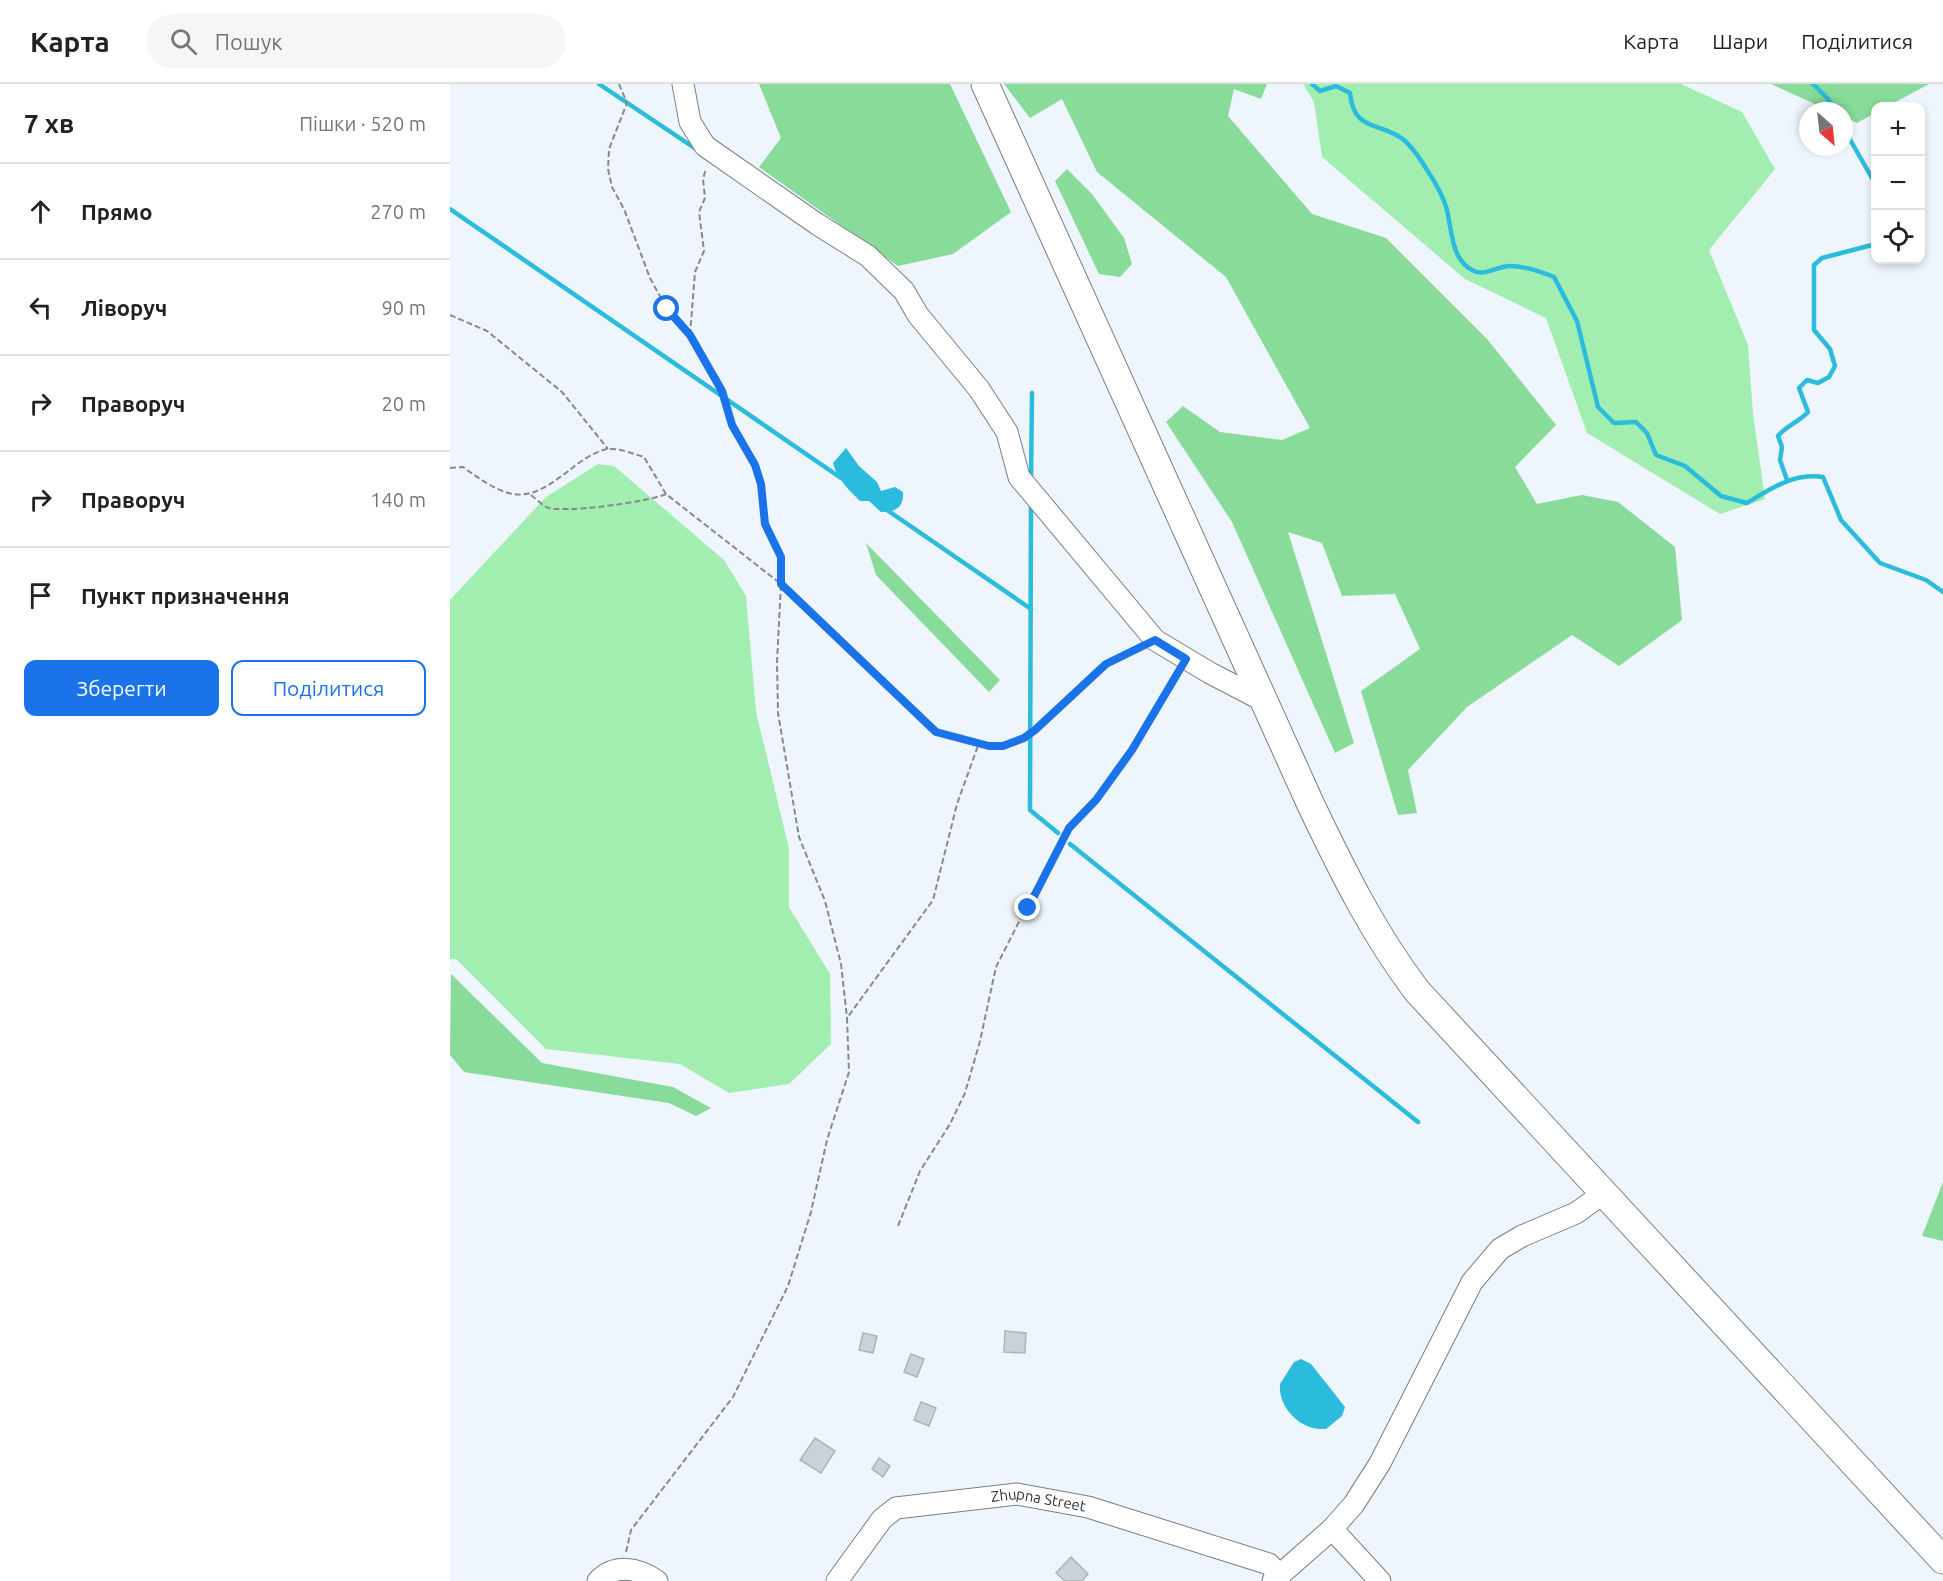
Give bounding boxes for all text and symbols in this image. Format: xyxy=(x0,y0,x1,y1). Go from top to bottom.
search box xyxy=(146,14,566,68)
icon: search xyxy=(167,25,200,58)
text: Карта xyxy=(30,26,110,57)
text: Пошук xyxy=(215,29,283,54)
text: Карта xyxy=(1623,29,1679,53)
text: Шари xyxy=(1712,29,1768,53)
text: Поділитися xyxy=(1801,29,1913,53)
north arrow xyxy=(1799,102,1853,156)
map controls xyxy=(1871,102,1925,264)
button: + xyxy=(1871,102,1925,156)
text: 7 хв xyxy=(24,109,74,138)
text: Пішки · 520 m xyxy=(299,112,426,135)
button: − xyxy=(1871,156,1925,210)
icon: ahead xyxy=(24,195,57,228)
text: Прямо xyxy=(81,199,152,224)
text: 270 m xyxy=(370,200,426,223)
button: locate xyxy=(1871,210,1925,264)
icon: left xyxy=(24,291,57,324)
text: Ліворуч xyxy=(81,295,167,320)
route start xyxy=(653,295,679,321)
text: 90 m xyxy=(382,296,426,319)
icon: right xyxy=(24,387,57,420)
text: Праворуч xyxy=(81,391,185,416)
text: 20 m xyxy=(382,392,426,415)
icon: right xyxy=(24,483,57,516)
text: Праворуч xyxy=(81,487,185,512)
text: 140 m xyxy=(370,488,426,511)
icon: arrive xyxy=(24,579,57,612)
text: Пункт призначення xyxy=(81,583,290,608)
button: Зберегти xyxy=(24,660,219,716)
button: Поділитися xyxy=(231,660,426,716)
route end xyxy=(1014,894,1040,920)
street label: Zhupna Street xyxy=(990,1485,1087,1514)

